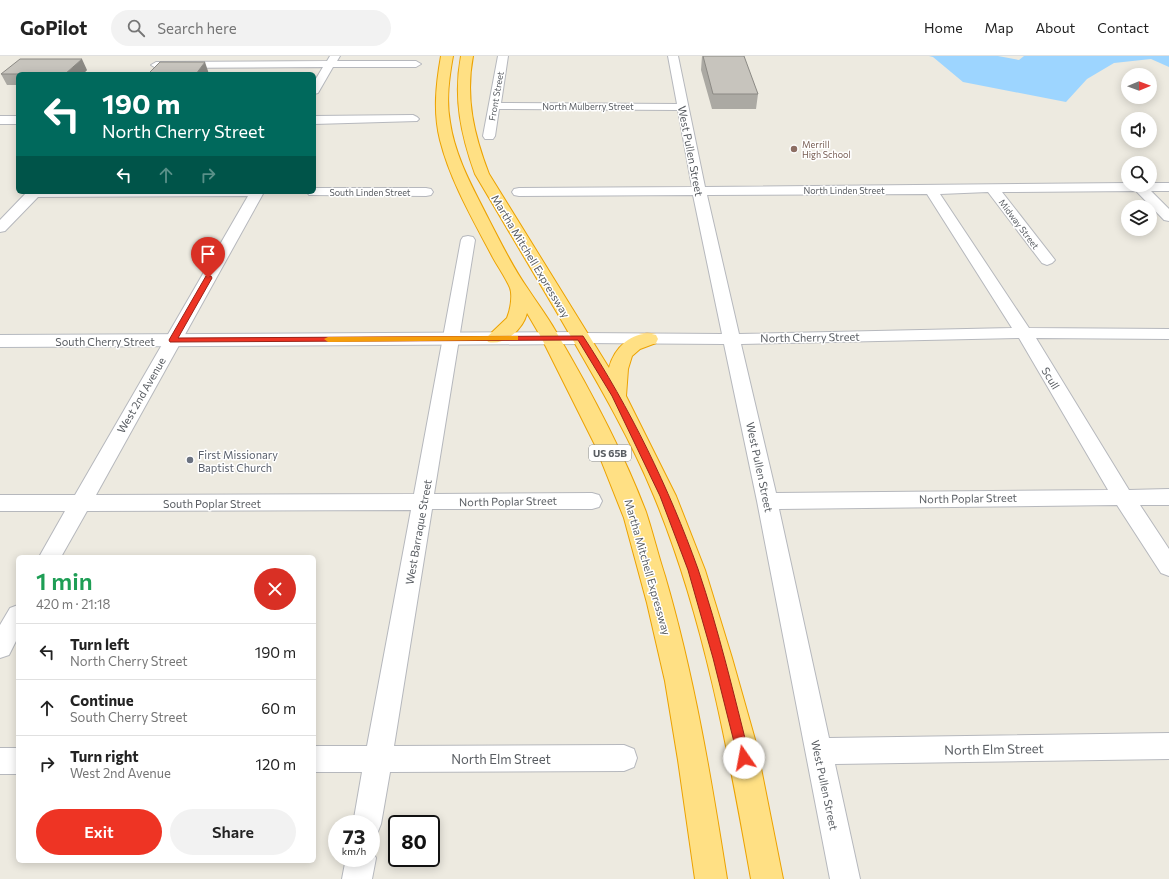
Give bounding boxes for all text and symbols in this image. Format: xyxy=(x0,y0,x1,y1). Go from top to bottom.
search box xyxy=(111,10,391,46)
text: GoPilot xyxy=(20,16,87,39)
icon: search xyxy=(125,17,147,39)
text: Search here xyxy=(157,19,237,37)
text: Home xyxy=(924,19,963,36)
text: Map xyxy=(985,19,1013,36)
text: About xyxy=(1035,19,1075,36)
text: Contact xyxy=(1097,19,1149,36)
north arrow xyxy=(1121,68,1157,104)
map controls xyxy=(1121,68,1157,236)
street label: Front Street xyxy=(486,70,506,122)
text: 190 m xyxy=(102,86,180,120)
icon: left xyxy=(36,88,88,140)
street label: North Mulberry Street xyxy=(542,101,634,112)
street label: West Pullen Street xyxy=(676,105,706,198)
button: sound xyxy=(1121,112,1157,148)
text: North Cherry Street xyxy=(102,120,265,142)
place label: Merrill High School xyxy=(802,139,851,160)
marker: Merrill High School xyxy=(789,144,799,154)
button: search xyxy=(1121,156,1157,192)
icon: left xyxy=(113,164,135,186)
icon: ahead xyxy=(155,164,177,186)
icon: right xyxy=(197,164,219,186)
street label: North Linden Street xyxy=(803,185,885,196)
street label: South Linden Street xyxy=(329,187,411,198)
street label: Martha Mitchell Expressway xyxy=(489,192,573,320)
street label: Midway Street xyxy=(997,197,1042,251)
button: layers xyxy=(1121,200,1157,236)
pin xyxy=(191,237,225,278)
icon: arrive xyxy=(197,243,219,265)
street label: North Cherry Street xyxy=(760,330,860,344)
street label: South Cherry Street xyxy=(55,335,155,348)
street label: West 2nd Avenue xyxy=(114,355,168,435)
street label: Scull xyxy=(1039,365,1063,391)
street label: West Pullen Street xyxy=(744,421,776,514)
road number: US 65B xyxy=(589,445,631,461)
place label: First Missionary Baptist Church xyxy=(198,448,278,474)
marker: First Missionary Baptist Church xyxy=(185,455,195,465)
street label: West Barraque Street xyxy=(402,478,434,586)
street label: North Poplar Street xyxy=(919,491,1018,505)
street label: North Poplar Street xyxy=(459,494,558,508)
street label: South Poplar Street xyxy=(163,497,261,510)
street label: Martha Mitchell Expressway xyxy=(622,497,674,637)
text: 1 min xyxy=(36,566,93,595)
button: close xyxy=(254,568,296,610)
text: 420 m · 21:18 xyxy=(36,596,110,612)
text: Turn left xyxy=(70,635,129,653)
icon: left xyxy=(36,641,58,663)
text: 190 m xyxy=(255,643,296,661)
text: North Cherry Street xyxy=(70,653,188,669)
text: Continue xyxy=(70,691,134,709)
icon: ahead xyxy=(36,697,58,719)
text: 60 m xyxy=(261,699,296,717)
text: South Cherry Street xyxy=(70,709,187,725)
position arrow xyxy=(723,737,765,779)
street label: West Pullen Street xyxy=(809,739,841,832)
street label: North Elm Street xyxy=(944,740,1044,758)
text: Turn right xyxy=(70,747,139,765)
street label: North Elm Street xyxy=(451,751,551,767)
icon: right xyxy=(36,753,58,775)
text: 120 m xyxy=(256,755,296,773)
text: West 2nd Avenue xyxy=(70,765,171,781)
button: Exit xyxy=(36,809,162,855)
button: Share xyxy=(170,809,296,855)
speed limit sign: 80 xyxy=(388,815,440,867)
text: 73 xyxy=(343,824,365,848)
text: km/h xyxy=(342,845,366,857)

